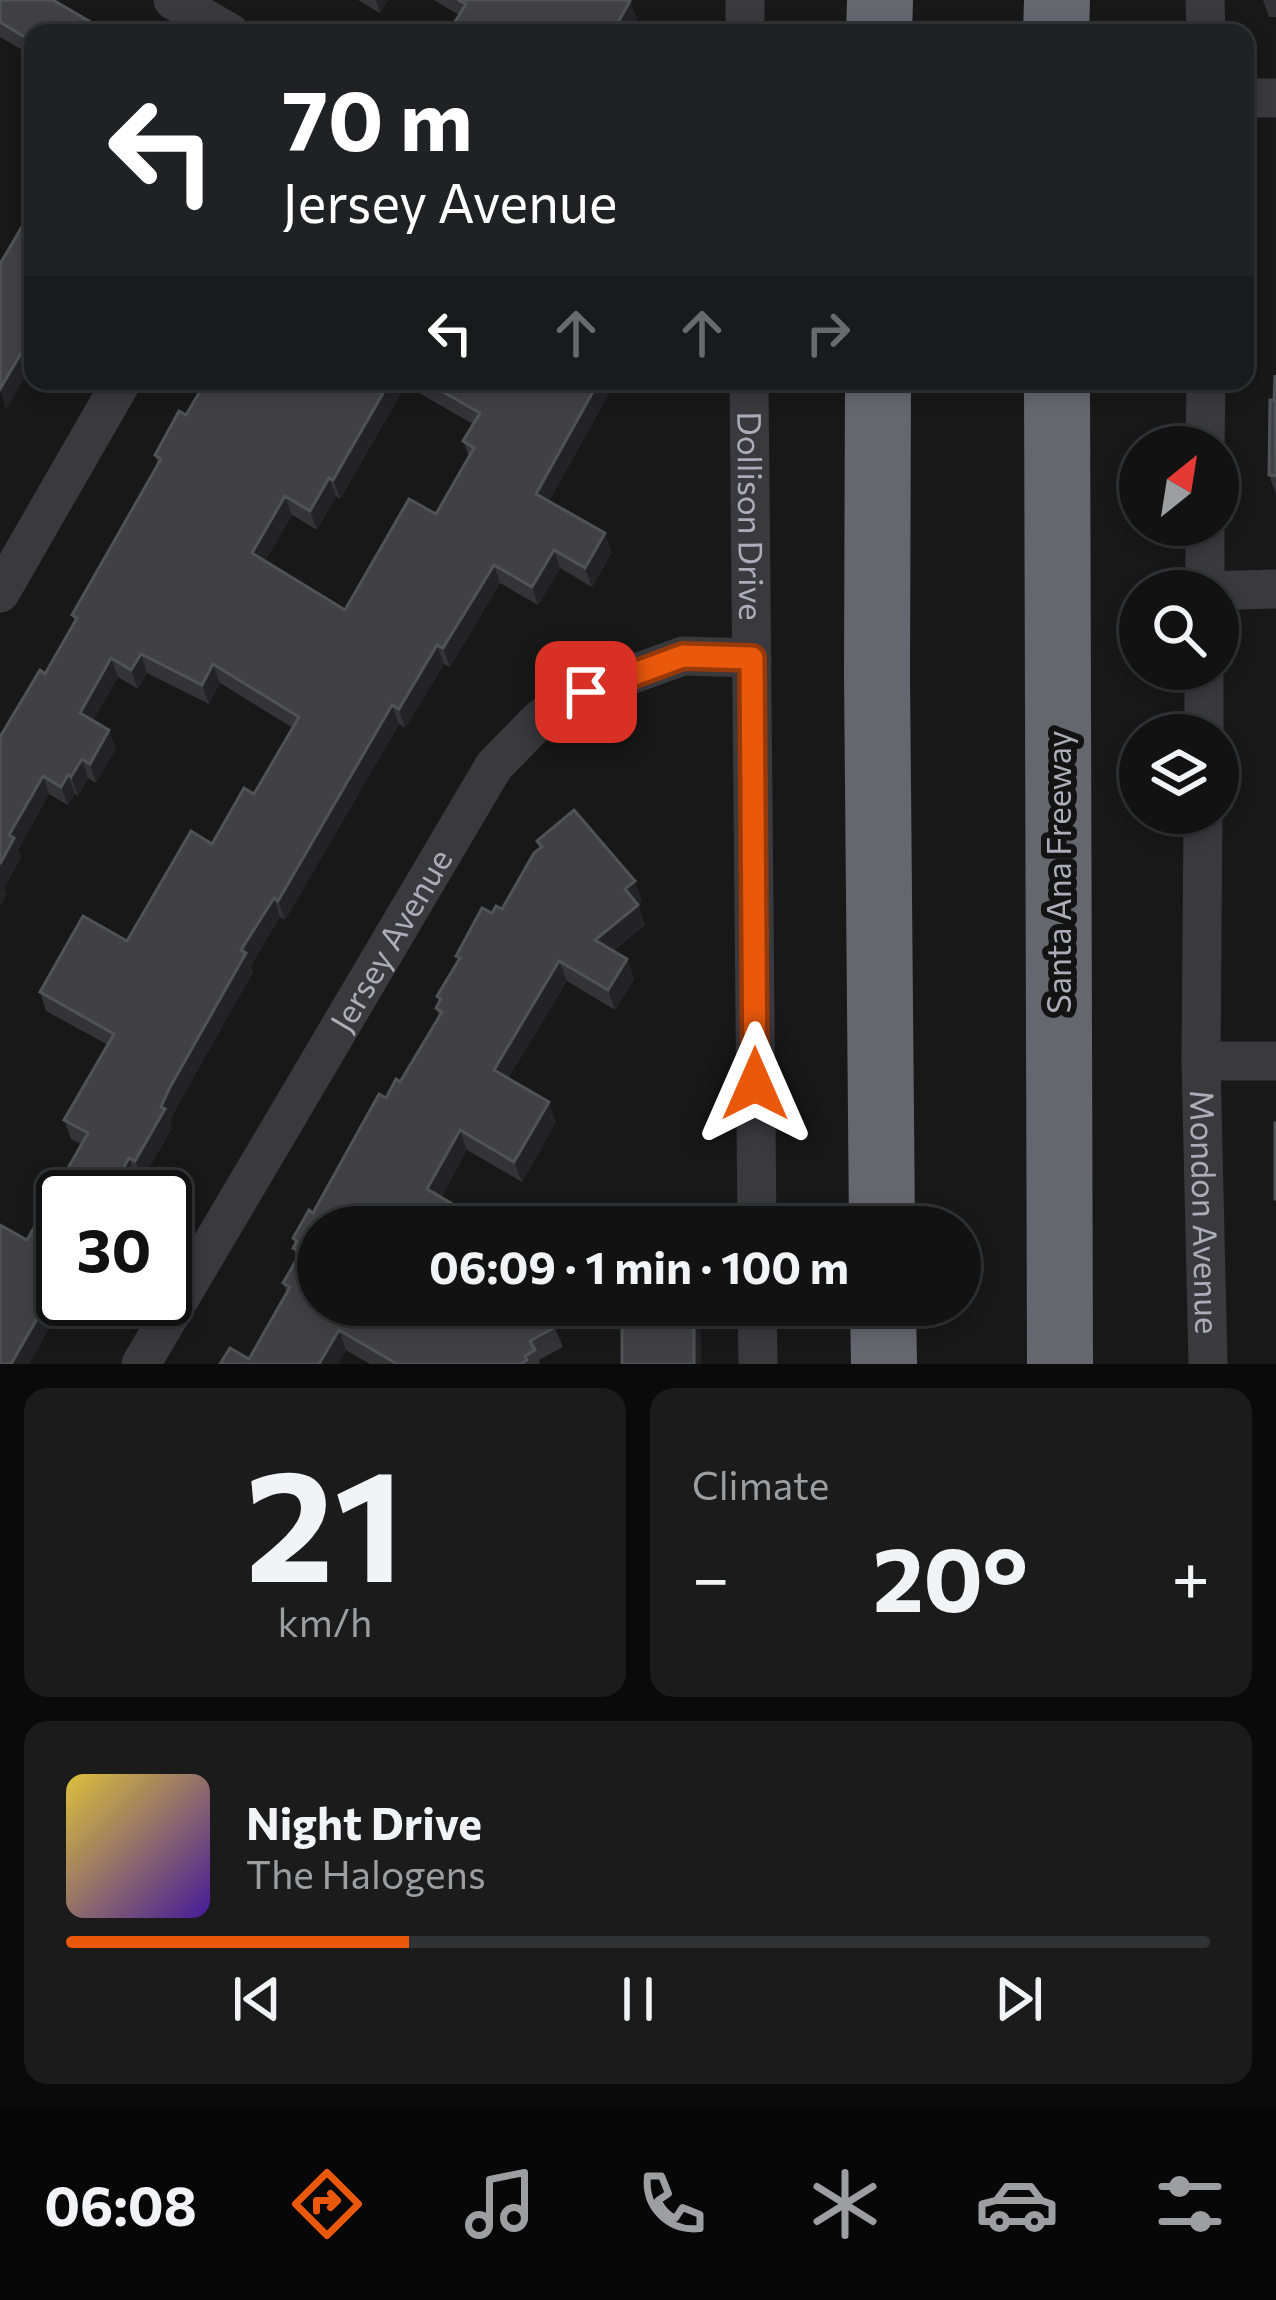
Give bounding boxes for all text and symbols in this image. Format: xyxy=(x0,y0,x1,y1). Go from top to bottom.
text: 70 m xyxy=(282,66,473,168)
icon: left xyxy=(84,72,240,228)
text: Jersey Avenue xyxy=(282,168,618,234)
icon: left xyxy=(417,300,483,366)
icon: ahead xyxy=(543,300,609,366)
icon: ahead xyxy=(669,300,735,366)
icon: right xyxy=(795,300,861,366)
street label: Dollison Drive xyxy=(730,411,773,621)
north arrow xyxy=(1119,426,1239,546)
map controls xyxy=(1119,426,1239,834)
button: search xyxy=(1119,570,1239,690)
pin xyxy=(535,641,637,743)
icon: arrive xyxy=(553,659,619,725)
button: layers xyxy=(1119,714,1239,834)
street label: Santa Ana Freeway xyxy=(1037,730,1078,1014)
street label: Jersey Avenue xyxy=(320,841,460,1038)
position arrow xyxy=(692,1021,818,1147)
street label: Mondon Avenue xyxy=(1183,1089,1229,1334)
speed limit sign: 30 xyxy=(36,1170,192,1326)
text: 06:09 · 1 min · 100 m xyxy=(429,1238,849,1293)
text: 21 xyxy=(245,1423,405,1614)
text: Climate xyxy=(692,1460,829,1508)
text: 20° xyxy=(873,1520,1028,1631)
text: − xyxy=(692,1535,730,1616)
text: + xyxy=(1171,1535,1210,1616)
text: km/h xyxy=(278,1597,372,1645)
text: Night Drive xyxy=(246,1794,482,1849)
text: The Halogens xyxy=(246,1849,486,1897)
icon: previous xyxy=(224,1966,290,2032)
icon: pause xyxy=(605,1966,671,2032)
icon: next xyxy=(986,1966,1052,2032)
icon: directions xyxy=(285,2162,369,2246)
icon: music xyxy=(458,2162,542,2246)
icon: phone xyxy=(630,2162,714,2246)
icon: climate xyxy=(803,2162,887,2246)
icon: car xyxy=(975,2162,1059,2246)
icon: filters xyxy=(1148,2162,1232,2246)
text: 06:08 xyxy=(44,2171,197,2237)

